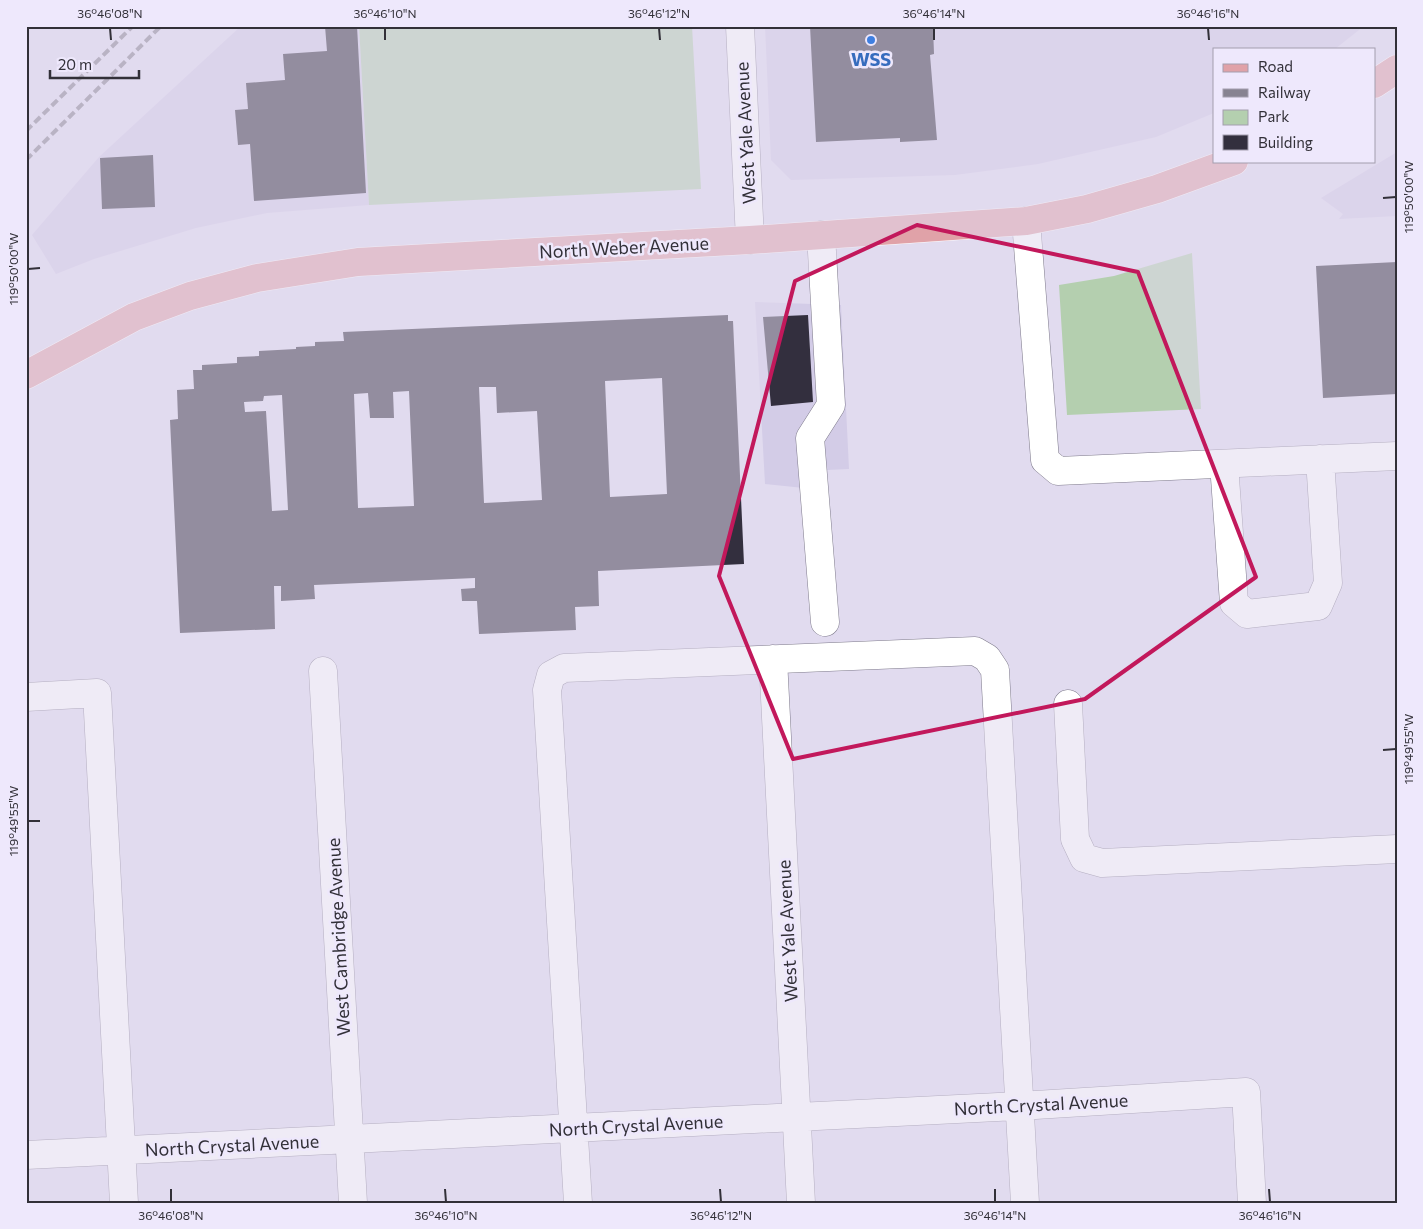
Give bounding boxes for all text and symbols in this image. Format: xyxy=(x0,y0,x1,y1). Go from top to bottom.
text: 36°46'08"N xyxy=(77,6,143,20)
text: 36°46'10"N xyxy=(353,6,417,20)
text: 36°46'12"N xyxy=(628,6,690,20)
text: 36°46'14"N xyxy=(903,6,965,20)
text: 36°46'16"N xyxy=(1177,6,1239,20)
marker: WSS xyxy=(865,34,877,46)
scale bar xyxy=(50,48,139,80)
place label: WSS xyxy=(851,48,891,70)
legend xyxy=(1213,48,1376,162)
text: 20 m xyxy=(58,55,92,73)
text: Road xyxy=(1258,57,1293,75)
street label: West Yale Avenue xyxy=(730,61,760,205)
text: Railway xyxy=(1258,83,1311,101)
text: Park xyxy=(1258,107,1289,125)
text: Building xyxy=(1258,133,1313,151)
text: 119°50'00"W xyxy=(1401,161,1415,233)
street label: North Weber Avenue xyxy=(539,232,709,262)
text: 119°50'00"W xyxy=(6,233,20,305)
text: 119°49'55"W xyxy=(1401,714,1415,784)
text: 119°49'55"W xyxy=(6,786,20,856)
street label: West Cambridge Avenue xyxy=(322,837,354,1037)
street label: West Yale Avenue xyxy=(772,859,802,1003)
street label: North Crystal Avenue xyxy=(953,1088,1129,1120)
street label: North Crystal Avenue xyxy=(548,1109,724,1141)
street label: North Crystal Avenue xyxy=(144,1129,320,1161)
text: 36°46'08"N xyxy=(138,1208,204,1222)
text: 36°46'10"N xyxy=(414,1208,478,1222)
text: 36°46'12"N xyxy=(690,1208,752,1222)
text: 36°46'14"N xyxy=(964,1208,1026,1222)
text: 36°46'16"N xyxy=(1239,1208,1301,1222)

